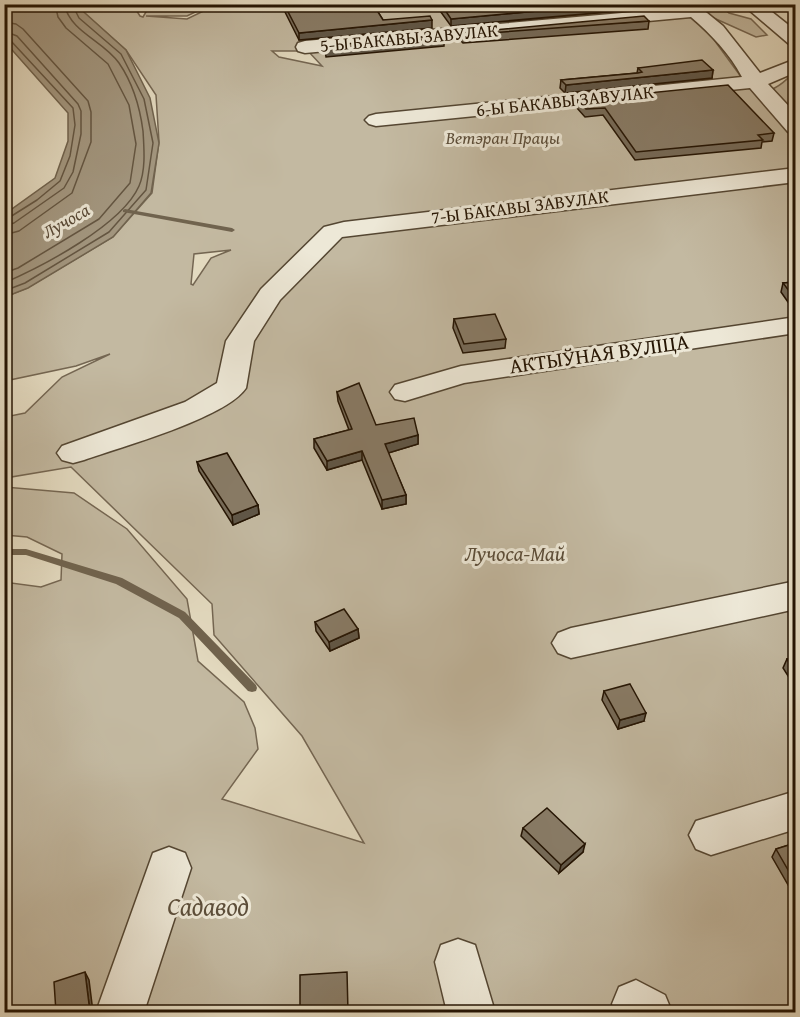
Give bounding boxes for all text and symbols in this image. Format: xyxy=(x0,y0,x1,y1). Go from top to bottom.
street label: 5-Ы БАКАВЫ ЗАВУЛАК xyxy=(319,16,499,59)
street label: 6-Ы БАКАВЫ ЗАВУЛАК xyxy=(475,78,655,123)
park label: Ветэран Працы xyxy=(445,124,560,151)
street label: 7-Ы БАКАВЫ ЗАВУЛАК xyxy=(430,182,610,231)
water label: Лучоса xyxy=(37,196,95,245)
street label: АКТЫЎНАЯ ВУЛІЦА xyxy=(507,326,691,381)
park label: Лучоса-Май xyxy=(464,538,566,569)
park label: Садавод xyxy=(167,886,249,925)

